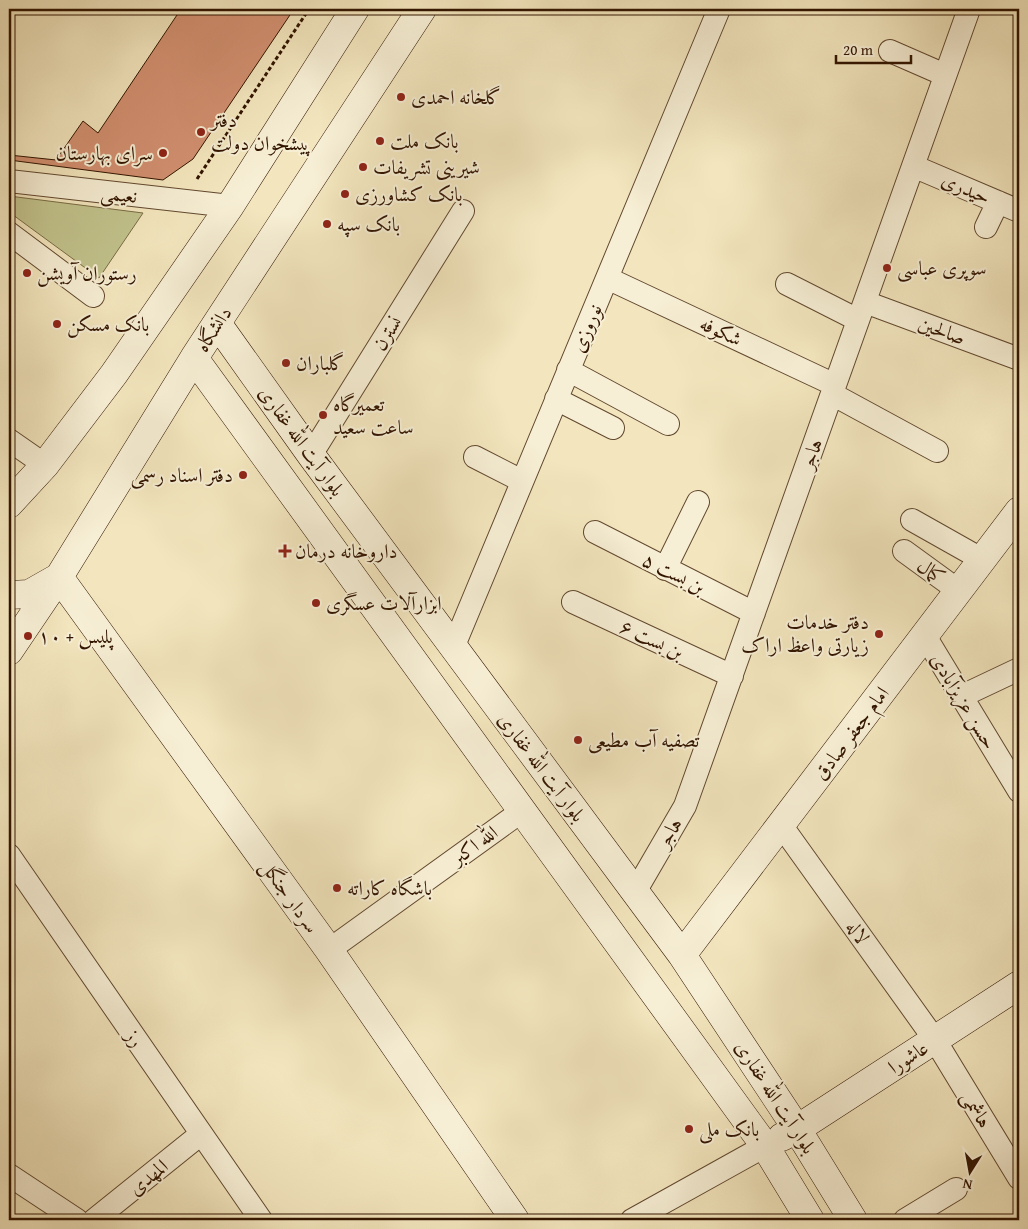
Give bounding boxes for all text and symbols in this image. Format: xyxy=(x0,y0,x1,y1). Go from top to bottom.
scale bar xyxy=(836,32,910,64)
text: 20 m xyxy=(843,39,874,60)
place label: گلخانه احمدی xyxy=(411,82,501,111)
marker: گلخانه احمدی xyxy=(395,91,407,103)
place label: دفتر پیشخوان دولت xyxy=(209,105,311,157)
marker: دفتر پیشخوان دولت xyxy=(195,126,207,138)
place label: بانک ملت xyxy=(390,126,459,155)
marker: بانک ملت xyxy=(374,135,386,147)
place label: سرای بهارستان xyxy=(56,138,153,167)
marker: سرای بهارستان xyxy=(157,147,169,159)
place label: شیرینی تشریفات xyxy=(373,152,480,181)
marker: شیرینی تشریفات xyxy=(357,161,369,173)
street label: حیدری xyxy=(937,164,995,211)
street label: نعیمی xyxy=(99,177,139,210)
place label: بانک کشاورزی xyxy=(355,179,463,208)
marker: بانک کشاورزی xyxy=(339,188,351,200)
place label: بانک سپه xyxy=(337,209,400,238)
marker: بانک سپه xyxy=(321,218,333,230)
place label: سوپری عباسی xyxy=(897,253,987,283)
place label: رستوران آویشن xyxy=(37,258,137,287)
marker: سوپری عباسی xyxy=(881,262,893,274)
marker: رستوران آویشن xyxy=(21,267,33,279)
street label: نوروزی xyxy=(562,299,609,356)
street label: دانشگاه xyxy=(187,300,238,357)
street label: شکوفه xyxy=(695,308,747,353)
street label: صالحین xyxy=(915,308,970,351)
place label: بانک مسکن xyxy=(67,309,149,338)
street label: نسترن xyxy=(365,310,409,356)
marker: بانک مسکن xyxy=(51,318,63,330)
place label: گلباران xyxy=(296,348,345,377)
marker: گلباران xyxy=(280,357,292,369)
street label: بلوار آیت الله غفاری xyxy=(252,379,352,502)
place label: تعمیرگاه ساعت سعید xyxy=(333,389,414,441)
marker: تعمیرگاه ساعت سعید xyxy=(317,409,329,421)
street label: هاجر xyxy=(791,434,829,475)
place label: دفتر اسناد رسمی xyxy=(131,460,233,489)
marker: دفتر اسناد رسمی xyxy=(237,469,249,481)
place label: داروخانه درمان xyxy=(295,536,398,565)
street label: بن بست ۵ xyxy=(638,544,711,601)
marker: داروخانه درمان xyxy=(279,545,291,557)
street label: کمال xyxy=(911,551,951,591)
place label: ابزارآلات عسگری xyxy=(326,588,442,617)
marker: ابزارآلات عسگری xyxy=(310,597,322,609)
place label: دفتر خدمات زیارتی واعظ اراک xyxy=(741,607,869,659)
street label: بن بست ۶ xyxy=(616,611,689,666)
place label: پلیس + ۱۰ xyxy=(38,621,114,651)
marker: دفتر خدمات زیارتی واعظ اراک xyxy=(873,628,885,640)
marker: پلیس + ۱۰ xyxy=(22,630,34,642)
street label: حسن عزیزآبادی xyxy=(924,647,1005,755)
street label: امام جعفر صادق xyxy=(806,680,899,788)
street label: بلوار آیت الله غفاری xyxy=(492,706,593,828)
place label: تصفیه آب مطیعی xyxy=(588,725,699,754)
marker: تصفیه آب مطیعی xyxy=(572,734,584,746)
street label: هاجر xyxy=(647,812,689,855)
street label: الله اکبر xyxy=(443,818,503,873)
street label: سردار جنگل xyxy=(254,853,327,938)
place label: باشگاه کاراته xyxy=(347,873,432,902)
marker: باشگاه کاراته xyxy=(331,882,343,894)
street label: لاله xyxy=(840,914,877,950)
street label: رز xyxy=(118,1021,152,1053)
street label: عاشورا xyxy=(882,1033,934,1080)
street label: بلوار آیت الله غفاری xyxy=(729,1034,824,1159)
street label: هاشمی xyxy=(955,1084,1000,1133)
place label: بانک ملی xyxy=(699,1114,759,1144)
marker: بانک ملی xyxy=(683,1123,695,1135)
north arrow xyxy=(946,1146,996,1196)
street label: المهدی xyxy=(121,1152,174,1202)
text: N xyxy=(960,1174,974,1195)

